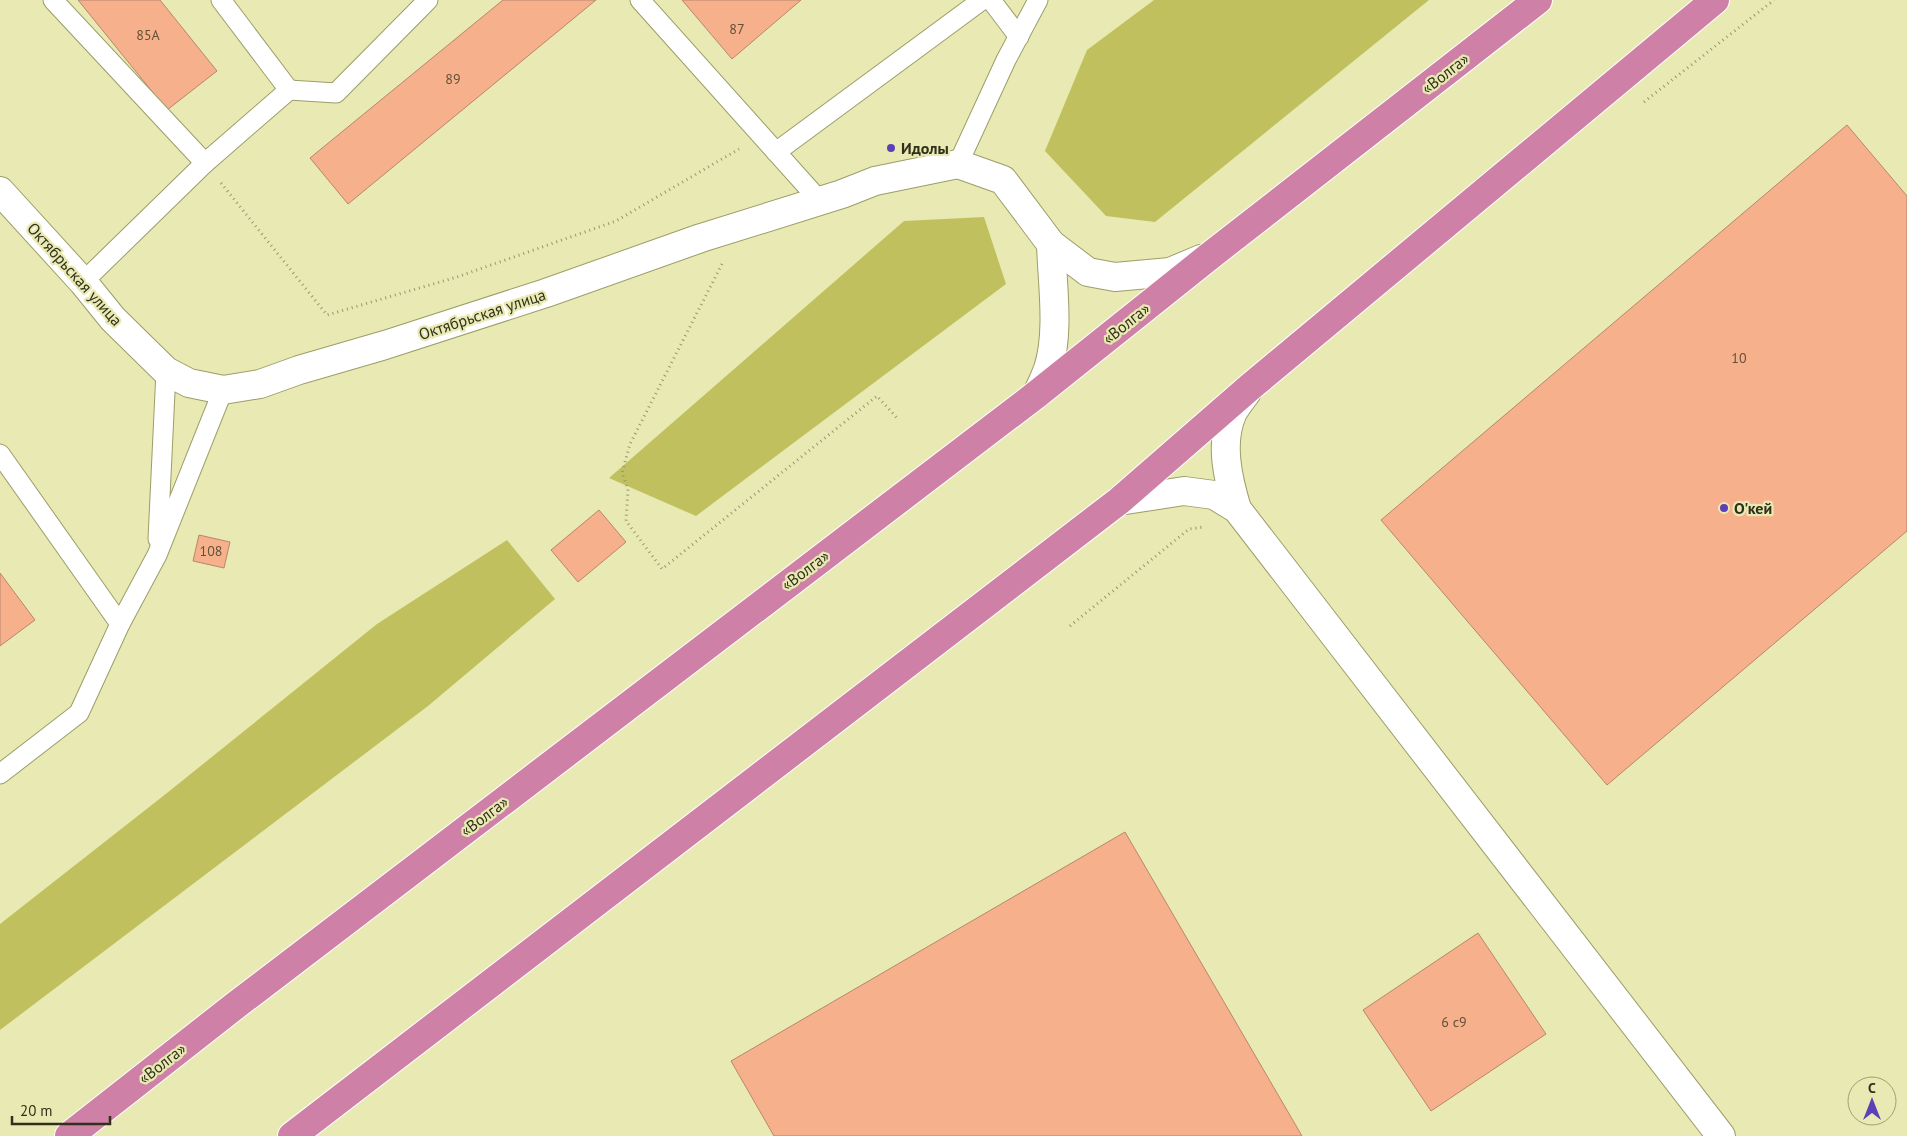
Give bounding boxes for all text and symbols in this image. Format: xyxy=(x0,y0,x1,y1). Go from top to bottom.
house number: 87 xyxy=(729,20,745,38)
house number: 85А xyxy=(136,26,161,44)
street label: «Волга» xyxy=(1417,48,1473,98)
house number: 89 xyxy=(445,70,461,88)
place label: Идолы xyxy=(901,138,949,158)
marker: Идолы xyxy=(885,142,897,154)
street label: Октябрьская улица xyxy=(23,218,127,330)
street label: Октябрьская улица xyxy=(416,284,548,344)
street label: «Волга» xyxy=(1098,298,1154,348)
house number: 10 xyxy=(1731,349,1747,367)
place label: О'кей xyxy=(1734,498,1772,518)
marker: О'кей xyxy=(1718,502,1730,514)
house number: 108 xyxy=(200,542,222,560)
street label: «Волга» xyxy=(777,545,833,595)
street label: «Волга» xyxy=(456,791,512,841)
house number: 6 с9 xyxy=(1441,1013,1467,1031)
street label: «Волга» xyxy=(134,1038,190,1088)
north arrow xyxy=(1847,1076,1897,1126)
text: С xyxy=(1868,1079,1876,1097)
scale bar xyxy=(12,1094,110,1126)
text: 20 m xyxy=(20,1101,53,1120)

